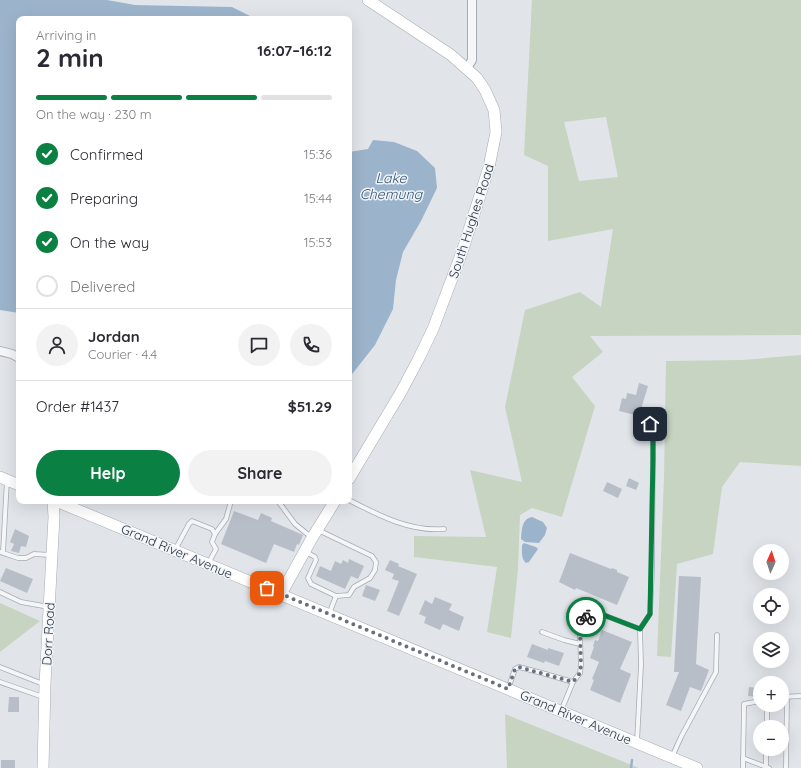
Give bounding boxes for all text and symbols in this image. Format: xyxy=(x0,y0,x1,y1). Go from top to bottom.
text: Arriving in xyxy=(36,27,96,43)
text: 2 min xyxy=(36,41,104,74)
text: 16:07–16:12 xyxy=(257,41,332,60)
text: On the way · 230 m xyxy=(36,106,152,122)
icon: check xyxy=(36,143,58,165)
text: Confirmed xyxy=(70,145,143,164)
text: 15:36 xyxy=(304,146,332,162)
street label: South Hughes Road xyxy=(445,162,497,280)
water label: Lake Chemung xyxy=(360,169,424,203)
icon: check xyxy=(36,187,58,209)
text: Preparing xyxy=(70,189,138,208)
text: 15:44 xyxy=(304,190,332,206)
icon: check xyxy=(36,231,58,253)
text: On the way xyxy=(70,233,149,252)
text: 15:53 xyxy=(304,234,332,250)
text: Delivered xyxy=(70,277,135,296)
button: person xyxy=(36,324,78,366)
button: chat xyxy=(238,324,280,366)
button: phone xyxy=(290,324,332,366)
text: Jordan xyxy=(88,327,140,346)
text: Courier · 4.4 xyxy=(88,346,157,362)
text: Order #1437 xyxy=(36,397,119,416)
text: $51.29 xyxy=(288,397,332,416)
pin xyxy=(633,407,667,441)
icon: home xyxy=(639,413,661,435)
button: Help xyxy=(36,450,180,496)
button: Share xyxy=(188,450,332,496)
street label: Grand River Avenue xyxy=(119,520,235,582)
north arrow xyxy=(753,544,789,580)
map controls xyxy=(753,544,789,756)
pin xyxy=(250,571,284,605)
icon: bag xyxy=(256,577,278,599)
button: locate xyxy=(753,588,789,624)
courier xyxy=(566,597,606,637)
street label: Dorr Road xyxy=(38,602,58,666)
icon: bike xyxy=(575,606,597,628)
button: layers xyxy=(753,632,789,668)
button: + xyxy=(753,676,789,712)
street label: Grand River Avenue xyxy=(518,686,634,748)
button: − xyxy=(753,720,789,756)

